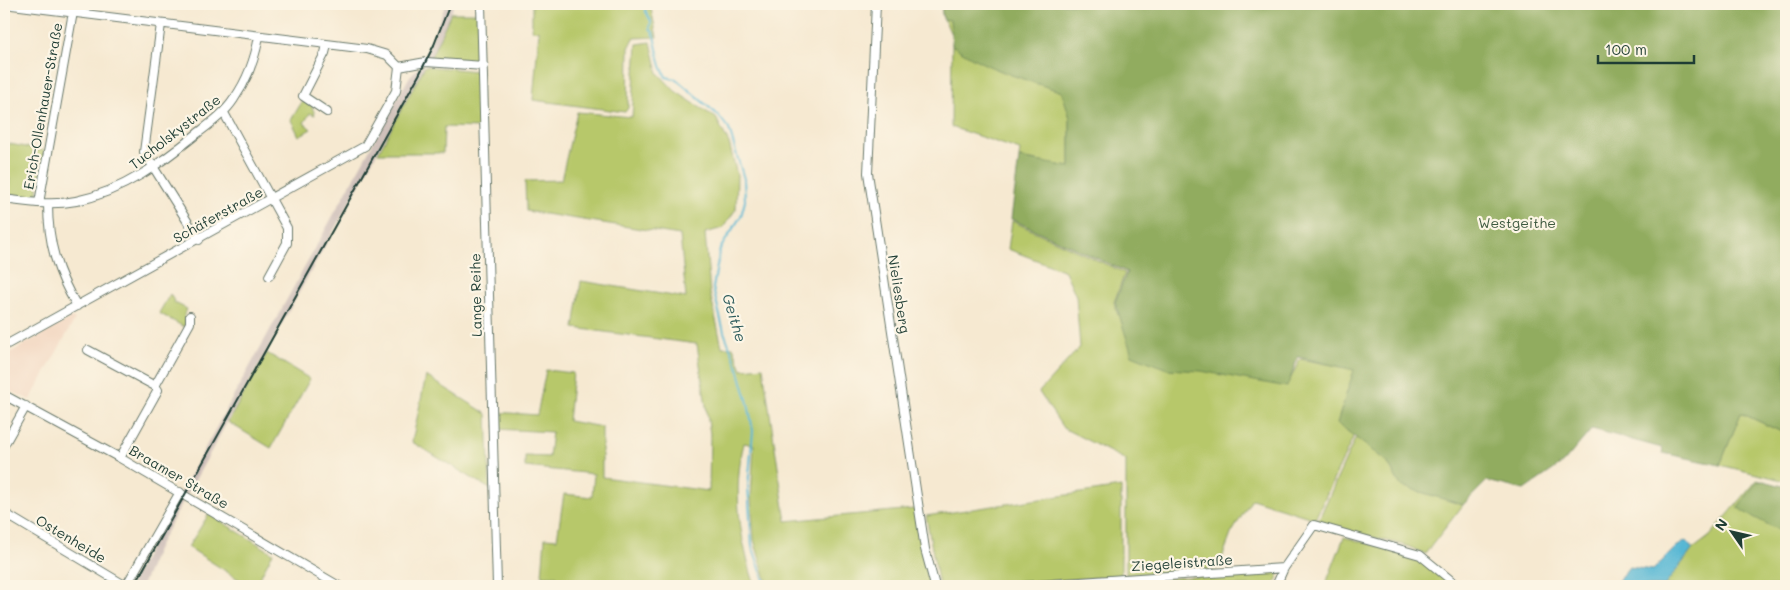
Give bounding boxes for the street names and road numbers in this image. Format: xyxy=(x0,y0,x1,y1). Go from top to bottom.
street label: Erich-Ollenhauer-Straße xyxy=(18,21,67,191)
street label: Tucholskystraße xyxy=(125,90,224,173)
street label: Schäferstraße xyxy=(169,182,266,247)
street label: Lange Reihe xyxy=(465,253,486,337)
street label: Nieliesberg xyxy=(884,253,915,335)
street label: Braamer Straße xyxy=(126,440,232,513)
street label: Ostenheide xyxy=(33,510,110,567)
street label: Ziegeleistraße xyxy=(1130,549,1233,576)

